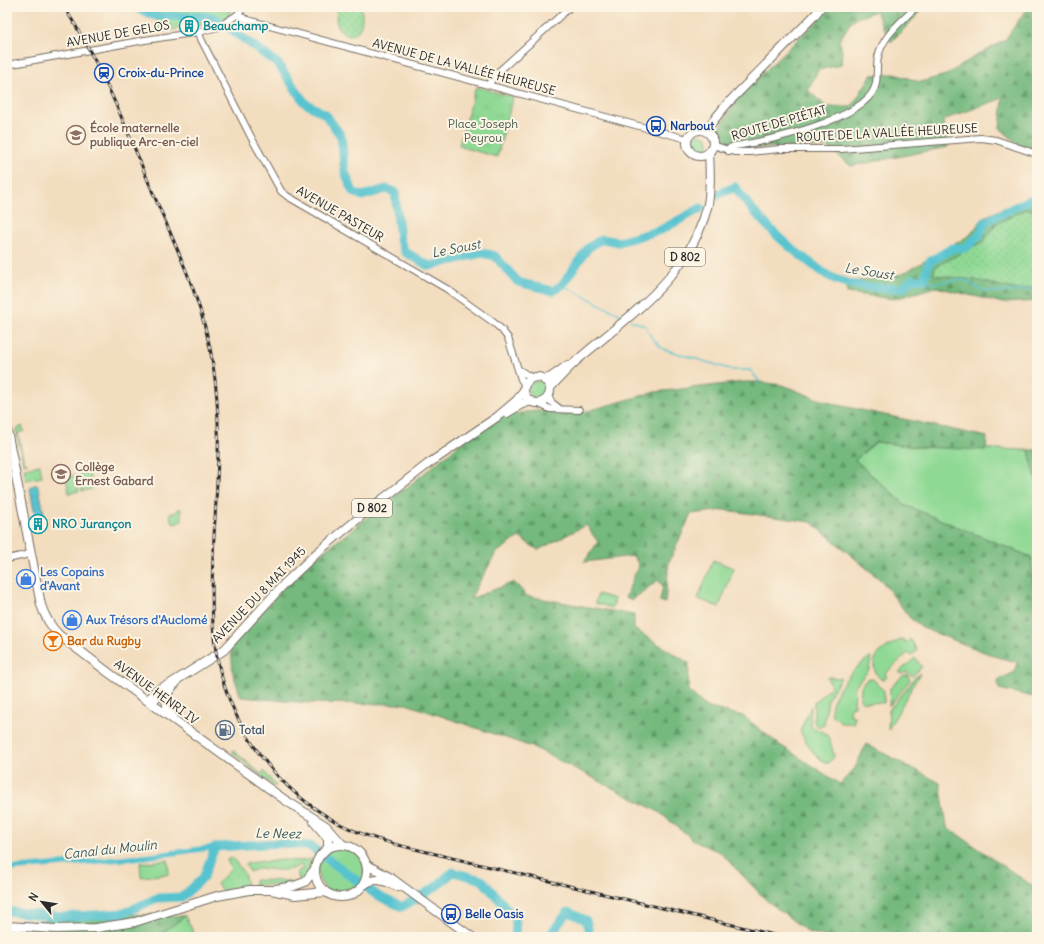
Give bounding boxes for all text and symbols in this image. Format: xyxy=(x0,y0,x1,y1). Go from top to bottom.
building icon: Beauchamp xyxy=(178,15,200,37)
street label: AVENUE DE GELOS xyxy=(65,17,171,50)
place label: Beauchamp xyxy=(203,18,268,34)
street label: AVENUE DE LA VALLÉE HEUREUSE xyxy=(371,35,557,98)
station icon: Croix-du-Prince xyxy=(93,62,115,84)
place label: Croix-du-Prince xyxy=(118,65,204,80)
street label: ROUTE DE PIÉTAT xyxy=(730,102,828,143)
bus stop icon: Narbout xyxy=(645,115,667,137)
park label: Place Joseph Peyrou xyxy=(448,116,518,145)
place label: Narbout xyxy=(670,118,715,133)
place label: École maternelle publique Arc-en-ciel xyxy=(90,120,199,150)
street label: ROUTE DE LA VALLÉE HEUREUSE xyxy=(796,120,978,145)
school or university icon: École maternelle publique Arc-en-ciel xyxy=(65,124,87,146)
street label: AVENUE PASTEUR xyxy=(294,182,387,245)
water label: Le Soust xyxy=(430,235,483,262)
road number: D 802 xyxy=(665,248,705,266)
water label: Le Soust xyxy=(843,259,896,284)
place label: Collège Ernest Gabard xyxy=(75,459,153,488)
school or university icon: Collège Ernest Gabard xyxy=(50,463,72,485)
road number: D 802 xyxy=(352,499,392,517)
building icon: NRO Jurançon xyxy=(27,513,49,535)
place label: NRO Jurançon xyxy=(52,516,131,532)
street label: AVENUE DU 8 MAI 1945 xyxy=(209,543,309,646)
place label: Les Copains d'Avant xyxy=(40,564,105,593)
shop icon: Les Copains d'Avant xyxy=(15,568,37,590)
shop icon: Aux Trésors d'Auclomé xyxy=(61,609,83,631)
place label: Aux Trésors d'Auclomé xyxy=(86,612,208,627)
bar icon: Bar du Rugby xyxy=(42,630,64,652)
place label: Bar du Rugby xyxy=(67,633,141,649)
street label: AVENUE HENRI IV xyxy=(111,656,202,728)
fuel station icon: Total xyxy=(214,719,236,741)
place label: Total xyxy=(239,722,265,737)
water label: Le Neez xyxy=(255,825,303,842)
water label: Canal du Moulin xyxy=(62,836,158,863)
north arrow xyxy=(22,882,62,922)
text: N xyxy=(25,890,41,904)
bus stop icon: Belle Oasis xyxy=(440,903,462,925)
place label: Belle Oasis xyxy=(465,906,524,921)

